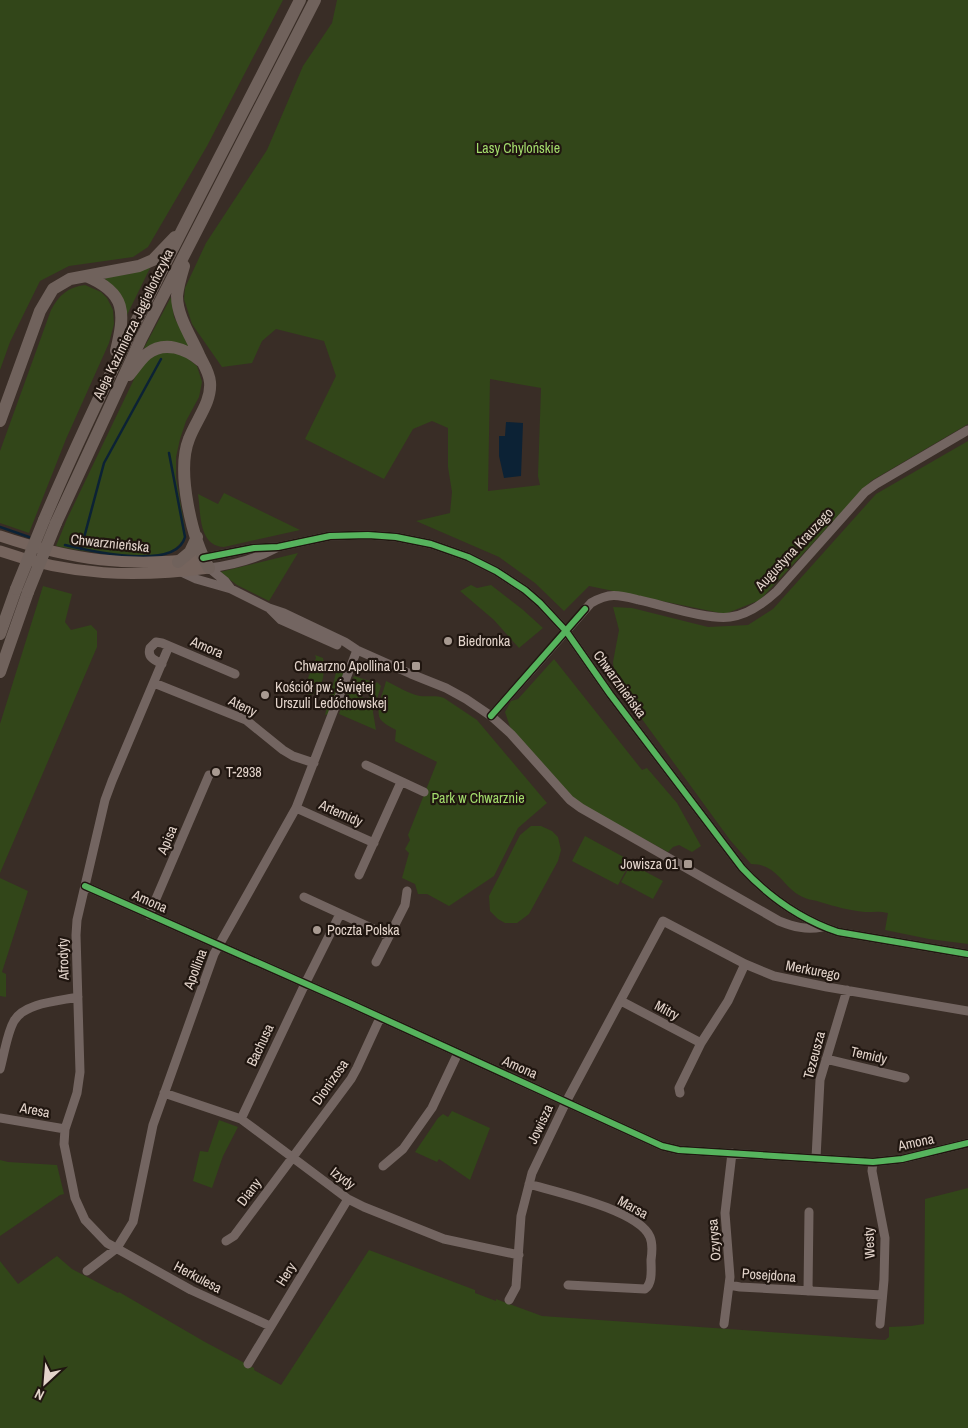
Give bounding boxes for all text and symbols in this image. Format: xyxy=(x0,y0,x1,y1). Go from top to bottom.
park label: Lasy Chylońskie xyxy=(476,139,560,157)
street label: Aleja Kazimierza Jagiellończyka xyxy=(88,245,178,403)
street label: Augustyna Krauzego xyxy=(750,504,837,595)
street label: Chwarznieńska xyxy=(70,530,151,556)
street label: Amora xyxy=(187,632,227,662)
place label: Biedronka xyxy=(458,632,511,650)
marker: Biedronka xyxy=(442,635,454,647)
street label: Chwarznieńska xyxy=(589,647,651,722)
place label: Chwarzno Apollina 01 xyxy=(294,657,407,675)
marker: Chwarzno Apollina 01 xyxy=(410,660,422,672)
place label: Kościół pw. Świętej Urszuli Ledóchowskej xyxy=(275,678,387,712)
marker: Kościół pw. Świętej Urszuli Ledóchowskej xyxy=(259,689,271,701)
street label: Ateny xyxy=(225,691,260,721)
place label: T-2938 xyxy=(226,763,262,781)
marker: T-2938 xyxy=(210,766,222,778)
park label: Park w Chwarznie xyxy=(431,789,525,807)
street label: Artemidy xyxy=(315,795,366,831)
street label: Apisa xyxy=(153,822,181,858)
place label: Jowisza 01 xyxy=(621,855,679,873)
marker: Jowisza 01 xyxy=(682,858,694,870)
street label: Amona xyxy=(129,885,171,917)
place label: Poczta Polska xyxy=(327,921,400,939)
marker: Poczta Polska xyxy=(311,924,323,936)
street label: Afrodyty xyxy=(53,937,73,981)
street label: Apollina xyxy=(179,946,211,993)
street label: Merkurego xyxy=(784,956,842,984)
street label: Mitry xyxy=(652,996,683,1024)
street label: Bachusa xyxy=(242,1020,278,1069)
street label: Tezeusza xyxy=(799,1029,829,1081)
street label: Temidy xyxy=(849,1042,889,1068)
street label: Amona xyxy=(499,1051,541,1083)
street label: Dionizosa xyxy=(308,1055,353,1108)
street label: Aresa xyxy=(18,1098,52,1122)
street label: Jowisza xyxy=(523,1101,557,1147)
street label: Amona xyxy=(895,1129,936,1155)
street label: Izydy xyxy=(327,1163,359,1193)
street label: Diany xyxy=(233,1174,265,1209)
street label: Marsa xyxy=(615,1191,652,1223)
street label: Ozyrysa xyxy=(703,1218,725,1262)
street label: Westy xyxy=(859,1226,879,1259)
street label: Herkulesa xyxy=(171,1257,226,1297)
street label: Hery xyxy=(272,1259,300,1289)
street label: Posejdona xyxy=(741,1264,797,1286)
north arrow xyxy=(20,1358,70,1408)
text: N xyxy=(32,1385,47,1405)

